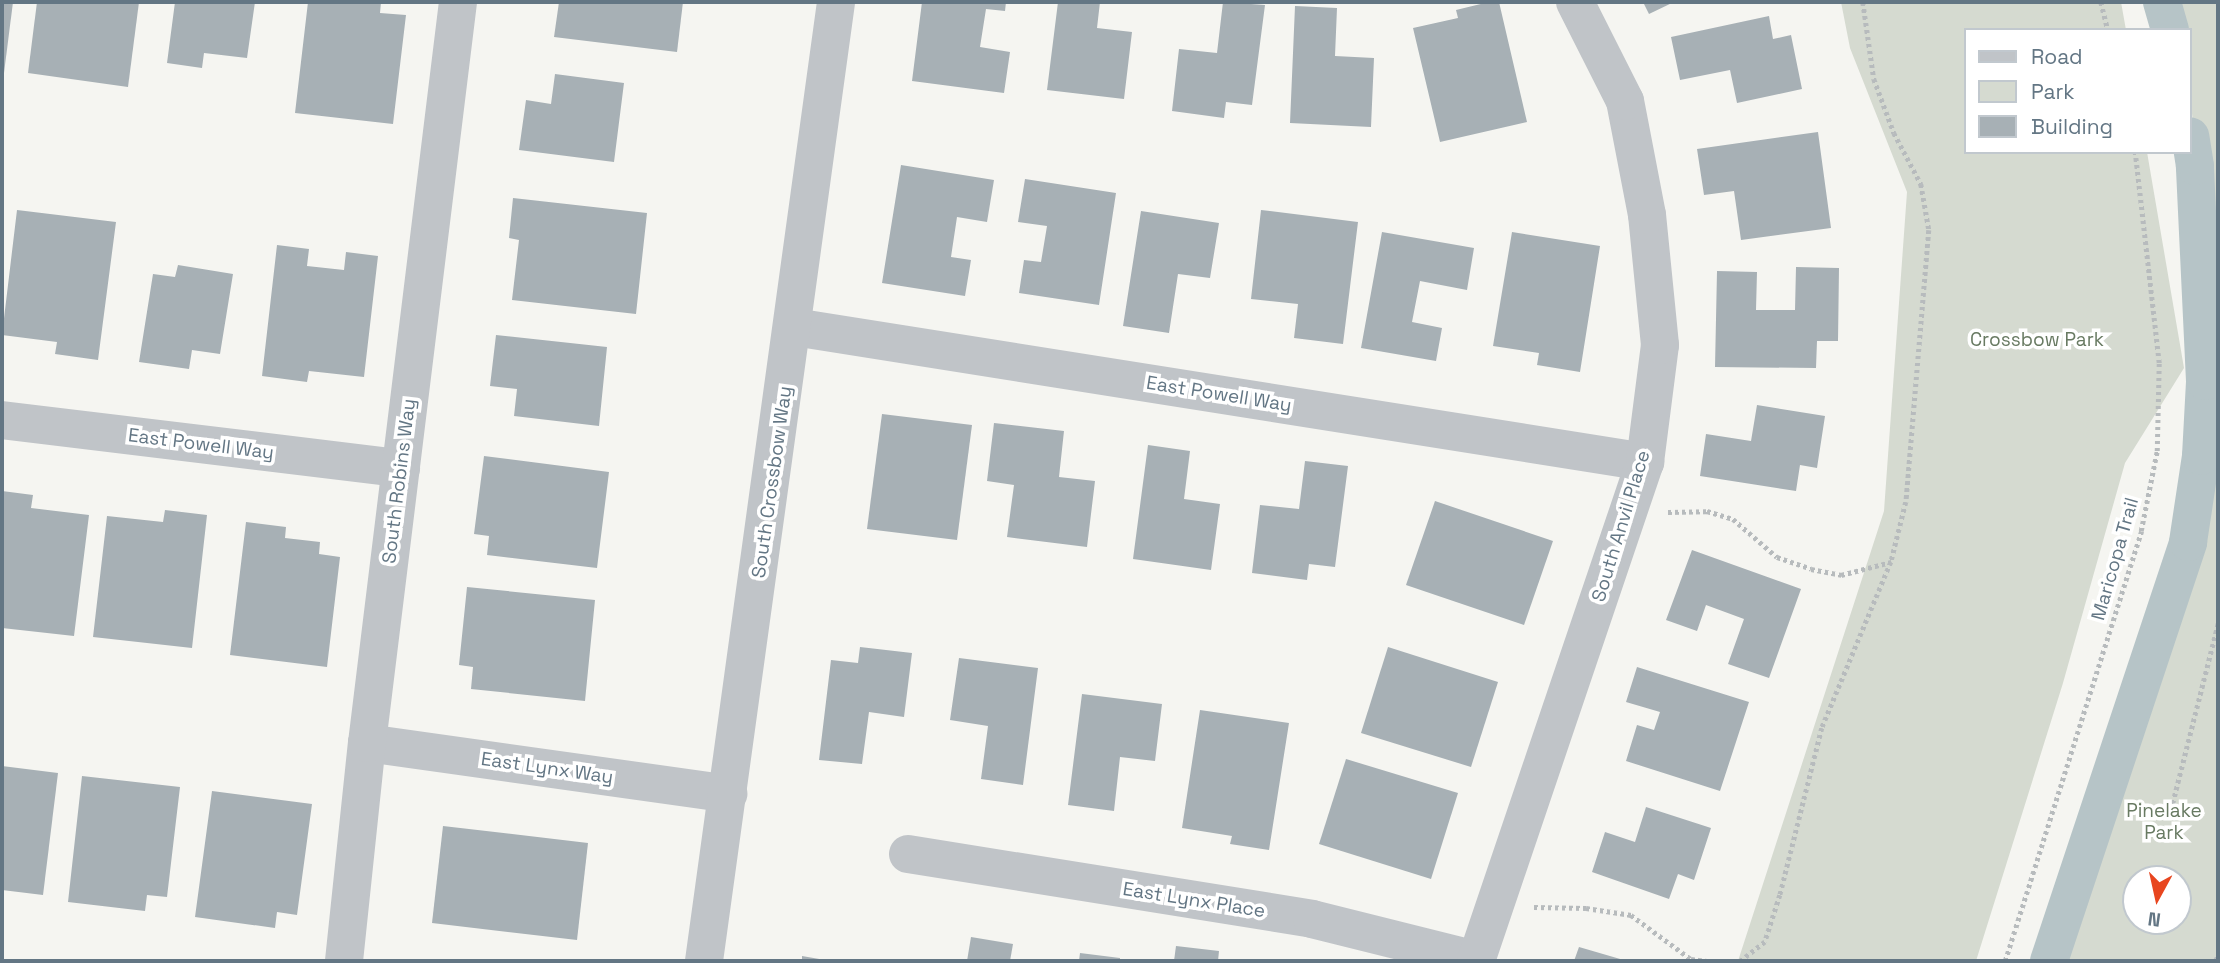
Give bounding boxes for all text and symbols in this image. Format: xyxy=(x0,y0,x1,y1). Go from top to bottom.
legend xyxy=(1965,28,2192,154)
text: Road xyxy=(2031,43,2083,70)
text: Park xyxy=(2031,78,2075,105)
text: Building xyxy=(2031,113,2113,140)
park label: Crossbow Park xyxy=(1970,329,2104,351)
street label: East Powell Way xyxy=(1145,371,1293,417)
street label: South Crossbow Way xyxy=(747,385,797,579)
street label: South Robins Way xyxy=(378,397,420,565)
street label: East Powell Way xyxy=(127,424,275,464)
street label: South Anvil Place xyxy=(1587,447,1655,605)
street label: Maricopa Trail xyxy=(2087,495,2143,623)
street label: East Lynx Way xyxy=(479,747,615,789)
park label: Pinelake Park xyxy=(2126,800,2202,844)
north arrow xyxy=(2122,865,2192,935)
street label: East Lynx Place xyxy=(1121,877,1267,923)
text: N xyxy=(2146,906,2162,933)

